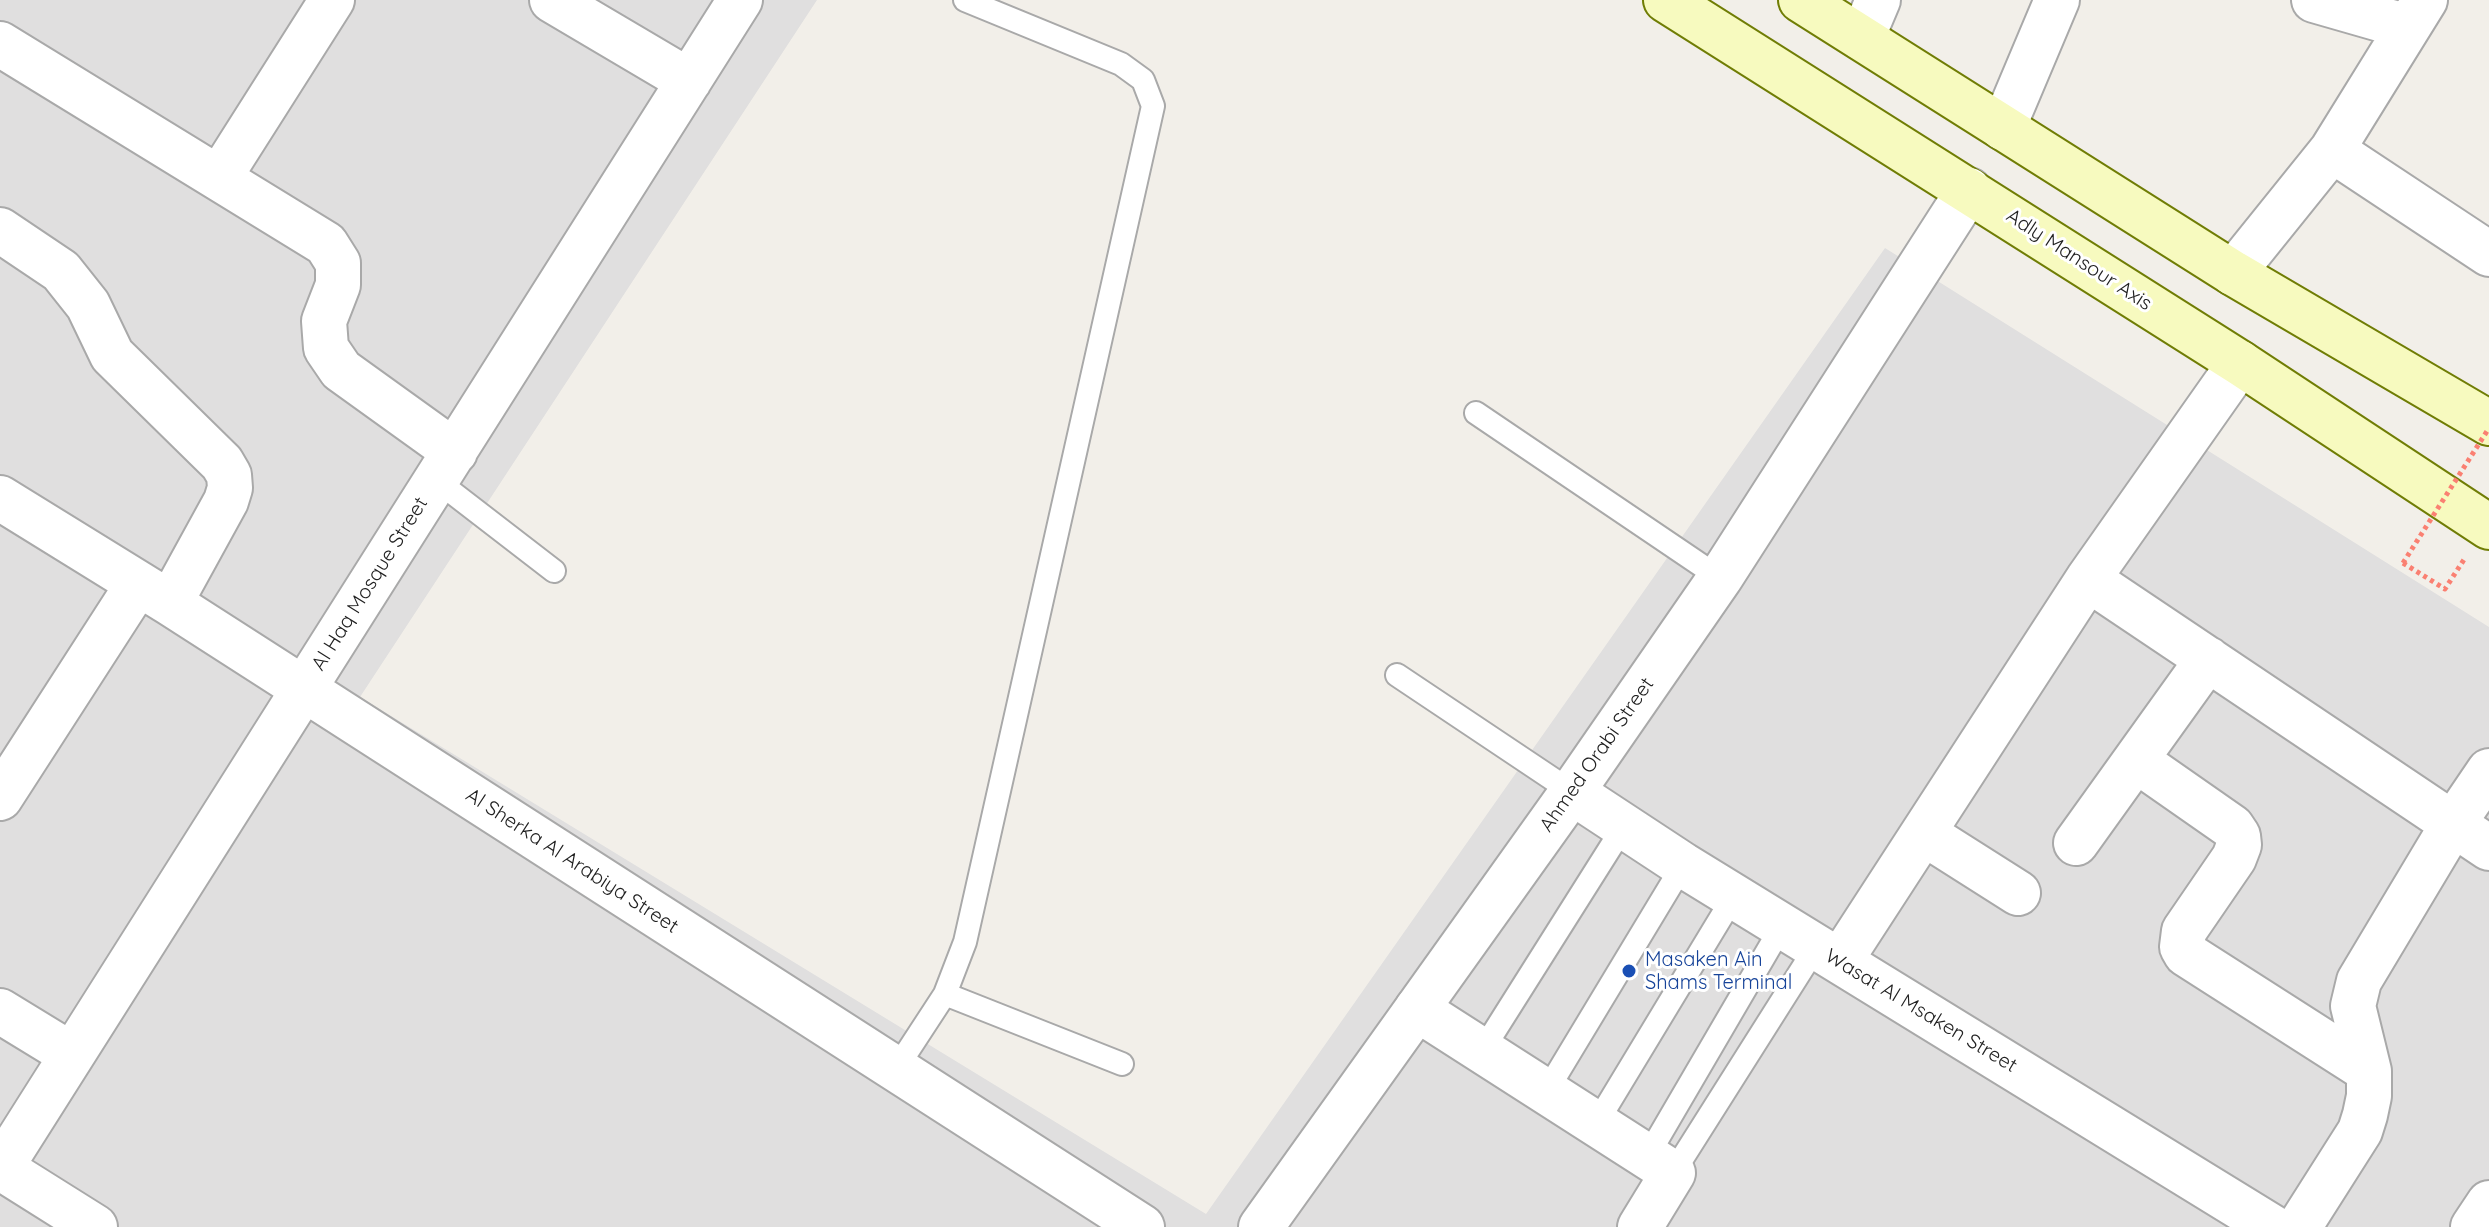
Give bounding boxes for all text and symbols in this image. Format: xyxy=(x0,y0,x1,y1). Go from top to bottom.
street label: Adly Mansour Axis xyxy=(2002,204,2156,316)
street label: Al Haq Mosque Street xyxy=(307,493,433,675)
street label: Ahmed Orabi Street xyxy=(1535,673,1659,837)
street label: Al Sherka Al Arabiya Street xyxy=(461,783,683,939)
street label: Wasat Al Msaken Street xyxy=(1821,944,2021,1078)
place label: Masaken Ain Shams Terminal xyxy=(1645,948,1792,995)
marker: Masaken Ain Shams Terminal xyxy=(1620,962,1638,980)

